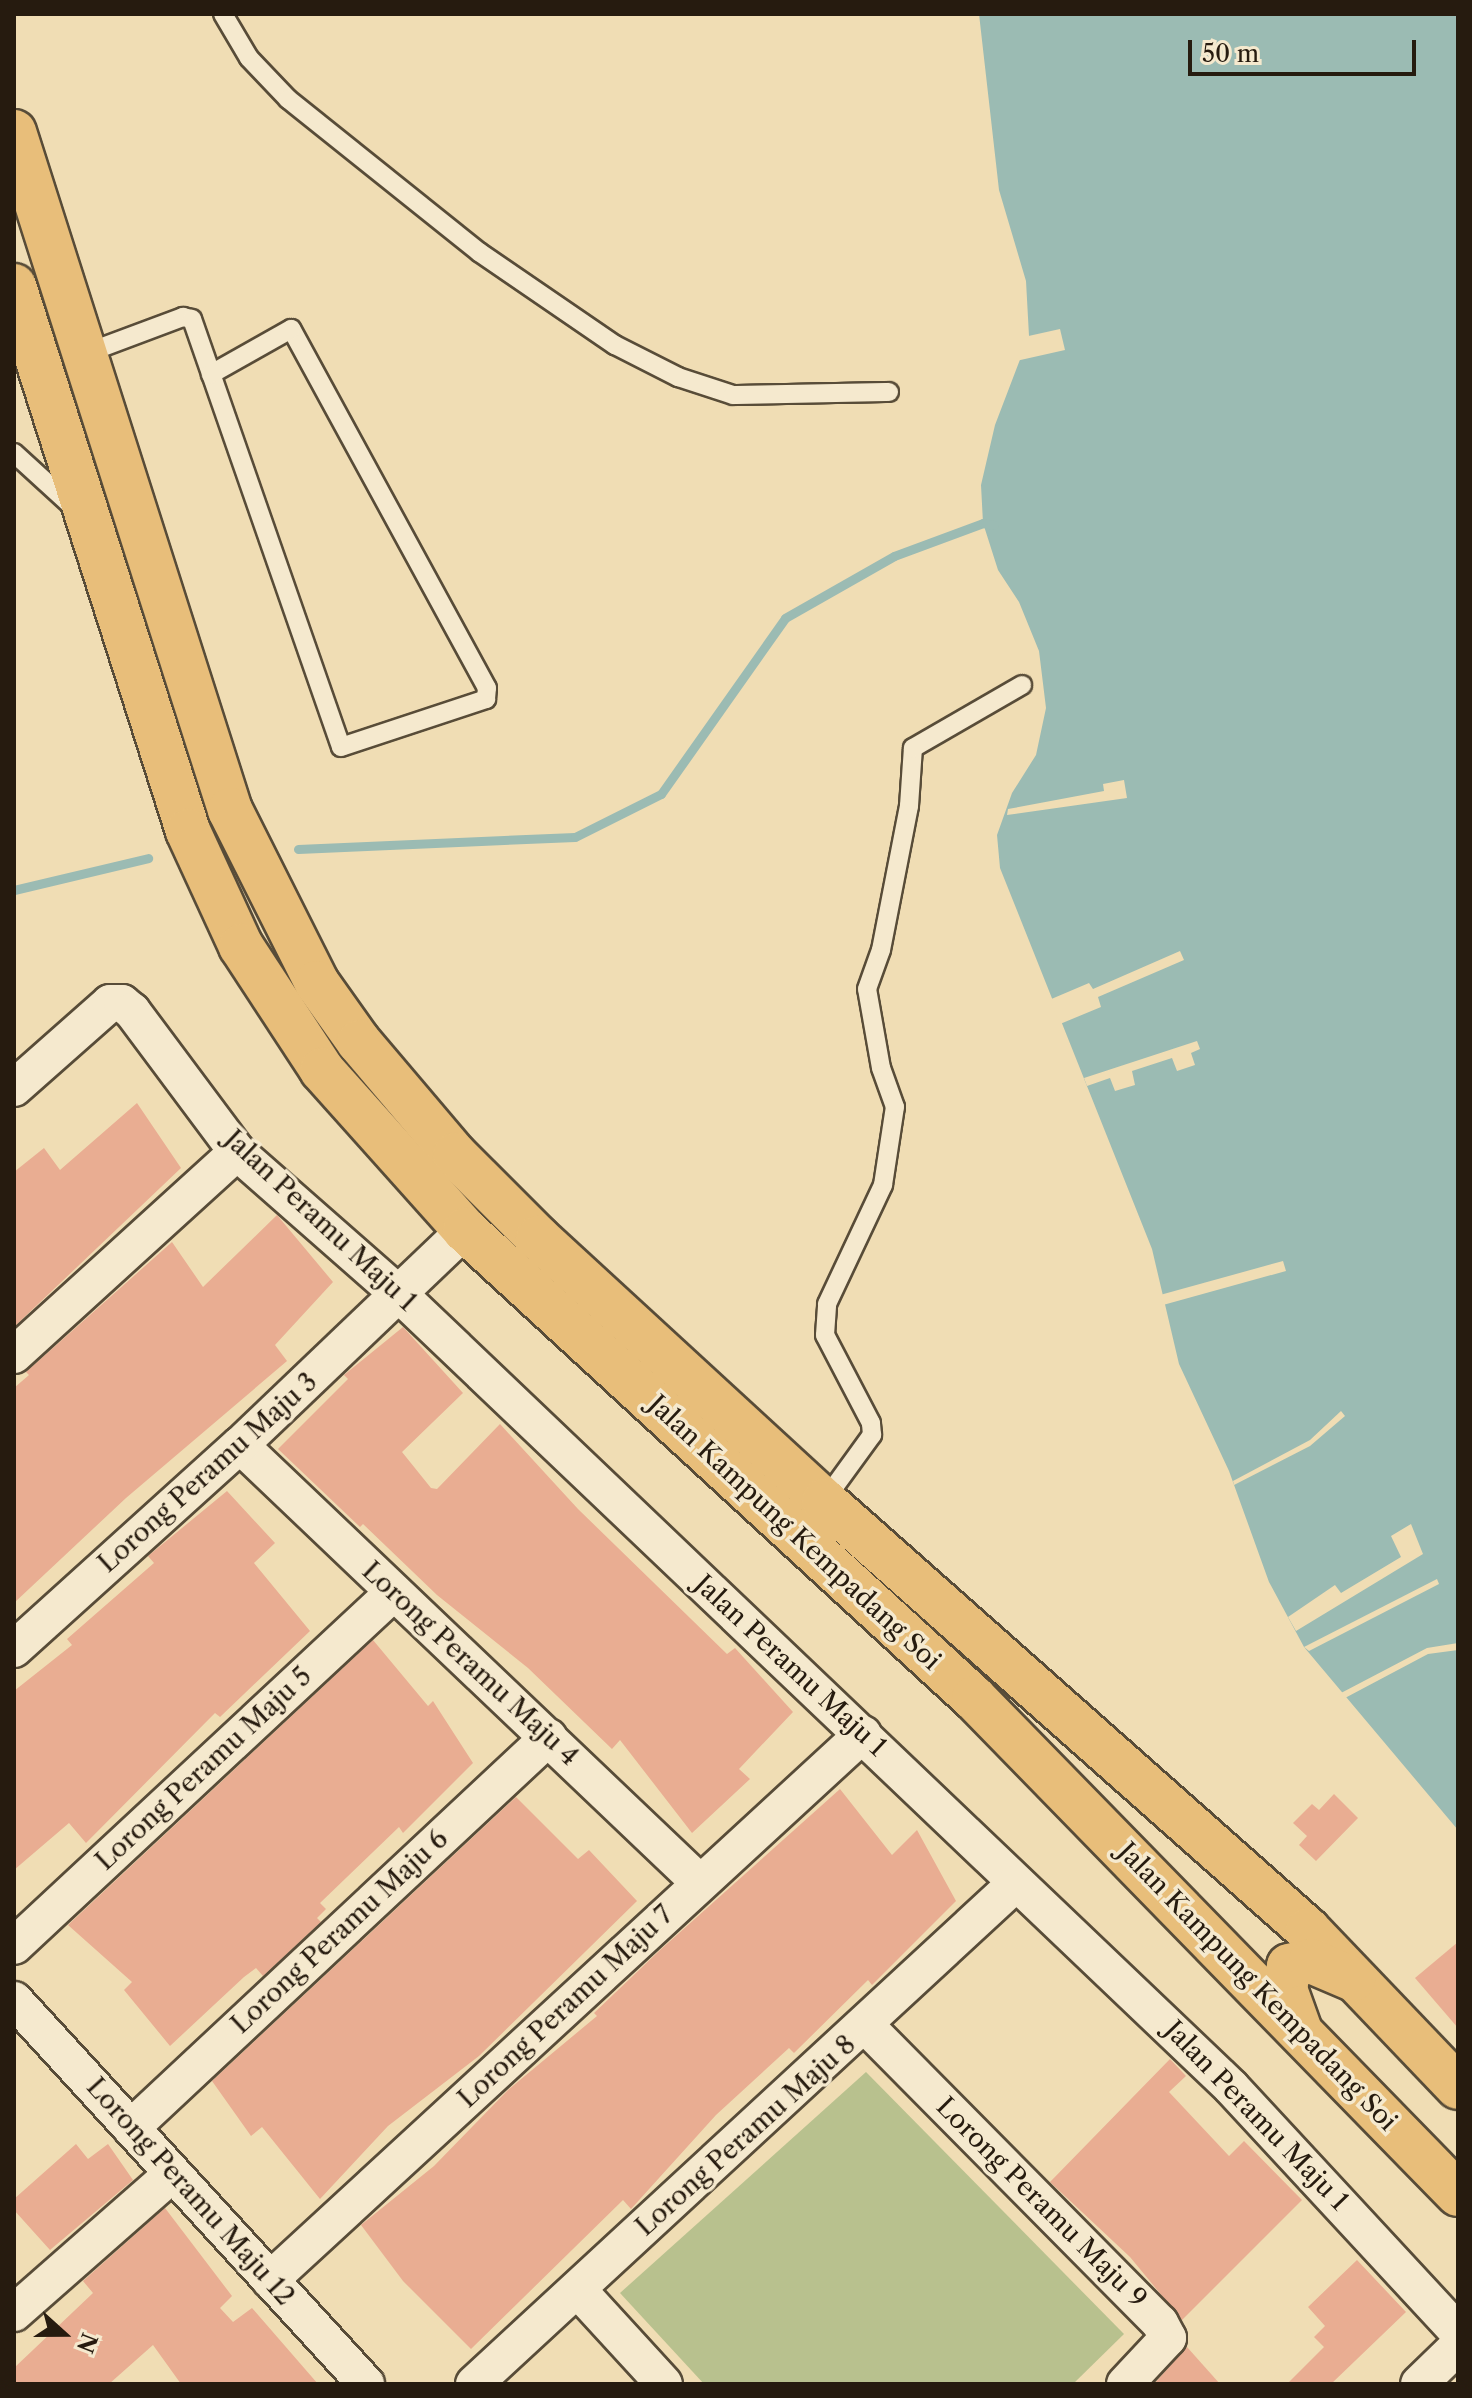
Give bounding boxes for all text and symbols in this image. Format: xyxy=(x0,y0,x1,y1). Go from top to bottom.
scale bar xyxy=(1192,24,1420,74)
text: 50 m xyxy=(1202,39,1259,68)
street label: Jalan Peramu Maju 1 xyxy=(218,1124,422,1318)
street label: Lorong Peramu Maju 3 xyxy=(92,1367,324,1579)
street label: Jalan Kampung Kempadang Soi xyxy=(641,1389,947,1677)
street label: Lorong Peramu Maju 4 xyxy=(355,1556,585,1772)
street label: Jalan Peramu Maju 1 xyxy=(688,1569,892,1763)
street label: Lorong Peramu Maju 5 xyxy=(90,1661,318,1877)
street label: Lorong Peramu Maju 6 xyxy=(225,1824,455,2040)
street label: Jalan Kampung Kempadang Soi xyxy=(1111,1837,1403,2137)
street label: Lorong Peramu Maju 7 xyxy=(452,1899,680,2115)
street label: Jalan Peramu Maju 1 xyxy=(1158,2015,1354,2217)
street label: Lorong Peramu Maju 8 xyxy=(630,2029,862,2243)
street label: Lorong Peramu Maju 12 xyxy=(80,2072,300,2312)
street label: Lorong Peramu Maju 9 xyxy=(929,2091,1153,2315)
north arrow xyxy=(24,2294,104,2374)
text: N xyxy=(71,2329,103,2357)

